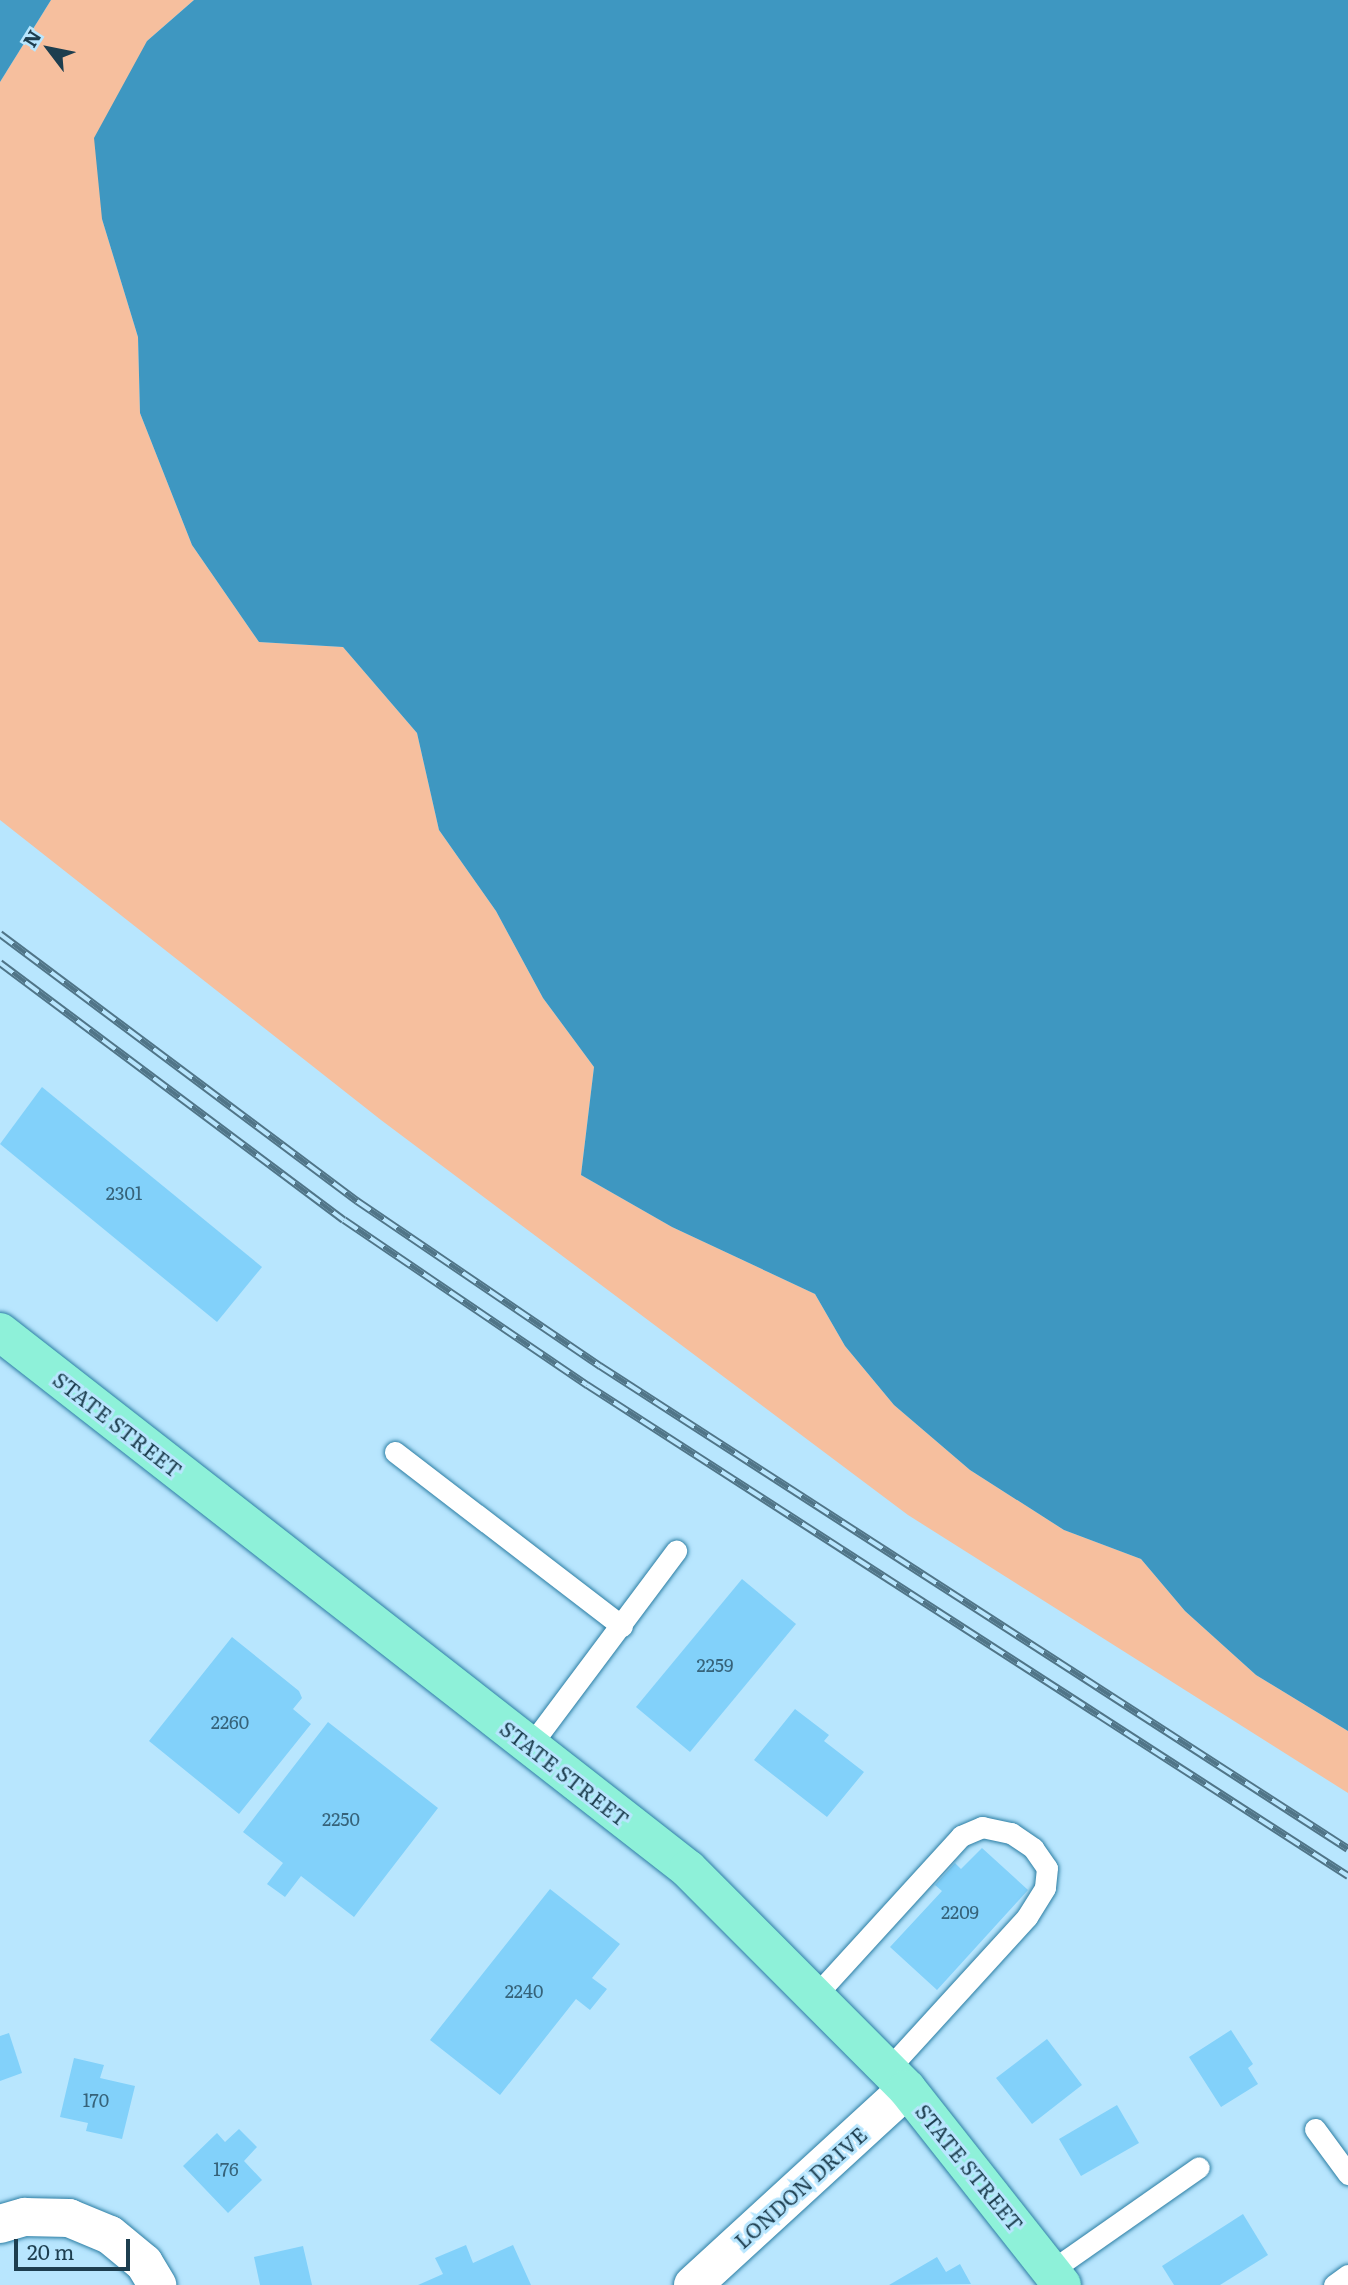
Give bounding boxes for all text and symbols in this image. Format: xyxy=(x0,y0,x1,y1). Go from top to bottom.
north arrow xyxy=(14,14,84,84)
text: N xyxy=(15,24,47,52)
house number: 2301 xyxy=(106,1182,142,1204)
street label: STATE STREET xyxy=(49,1366,187,1482)
house number: 2259 xyxy=(697,1654,733,1676)
house number: 2260 xyxy=(211,1711,249,1733)
street label: STATE STREET xyxy=(496,1715,634,1831)
house number: 2250 xyxy=(322,1808,360,1830)
house number: 2209 xyxy=(941,1901,979,1923)
house number: 2240 xyxy=(505,1980,543,2002)
house number: 170 xyxy=(83,2089,109,2111)
street label: STATE STREET xyxy=(911,2098,1029,2236)
street label: LONDON DRIVE xyxy=(729,2121,871,2253)
house number: 176 xyxy=(213,2158,239,2180)
scale bar xyxy=(18,2226,133,2270)
text: 20 m xyxy=(27,2235,74,2266)

